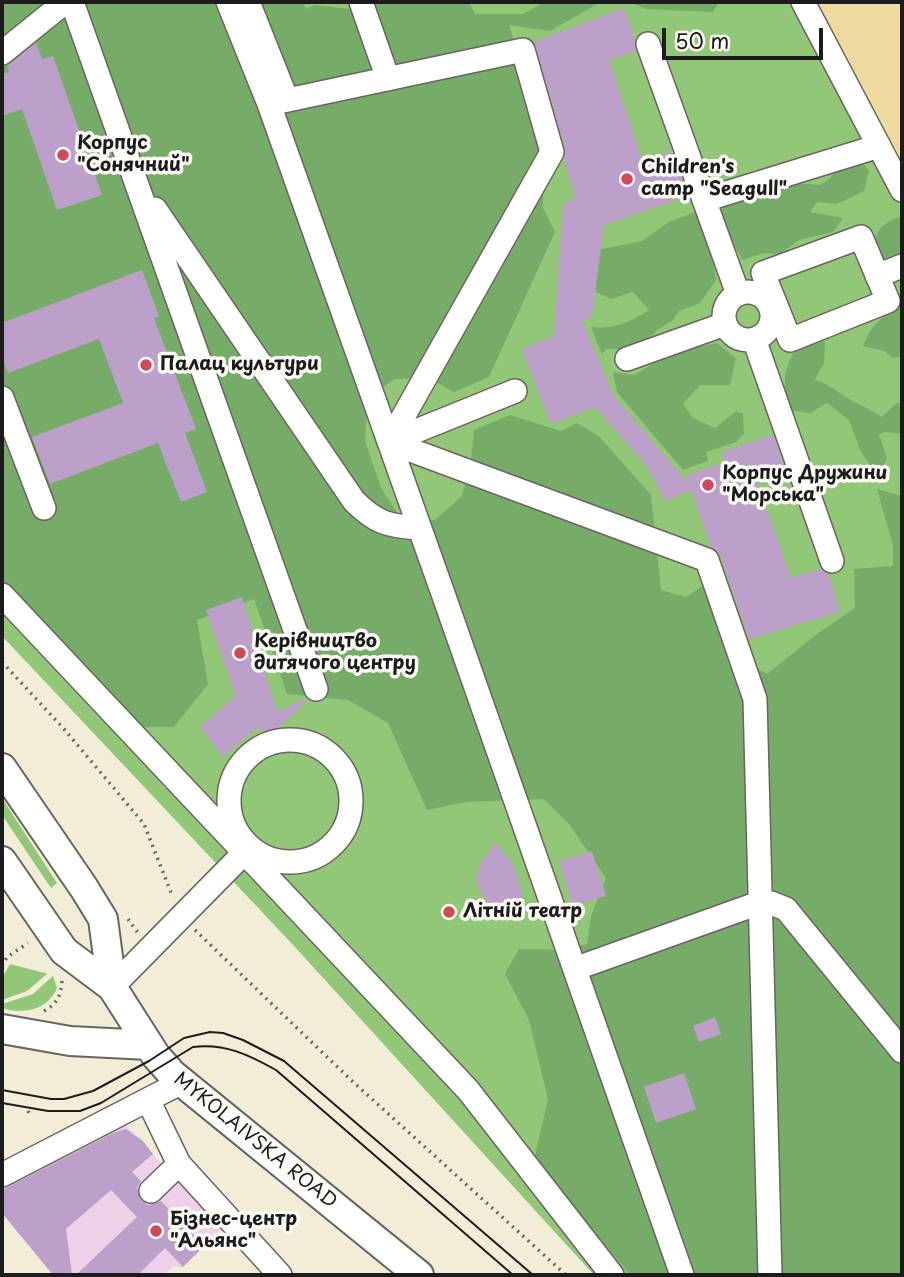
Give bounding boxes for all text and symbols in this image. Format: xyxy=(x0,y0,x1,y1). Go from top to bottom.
scale bar xyxy=(666,14,827,58)
text: 50 m xyxy=(675,24,729,56)
place label: Корпус "Сонячний" xyxy=(77,133,190,177)
marker: Корпус "Сонячний" xyxy=(55,147,71,163)
place label: Children's camp "Seagull" xyxy=(641,157,787,201)
marker: Children's camp "Seagull" xyxy=(619,171,635,187)
place label: Палац культури xyxy=(160,354,319,376)
marker: Палац культури xyxy=(138,357,154,373)
place label: Корпус Дружини "Морська" xyxy=(722,463,888,507)
marker: Корпус Дружини "Морська" xyxy=(700,477,716,493)
place label: Керівництво дитячого центру xyxy=(254,631,416,675)
marker: Керівництво дитячого центру xyxy=(232,645,248,661)
place label: Літній театр xyxy=(463,901,582,923)
marker: Літній театр xyxy=(441,904,457,920)
street label: MYKOLAIVSKA ROAD xyxy=(169,1068,341,1214)
place label: Бізнес-центр "Альянс" xyxy=(170,1209,297,1253)
marker: Бізнес-центр "Альянс" xyxy=(148,1223,164,1239)

